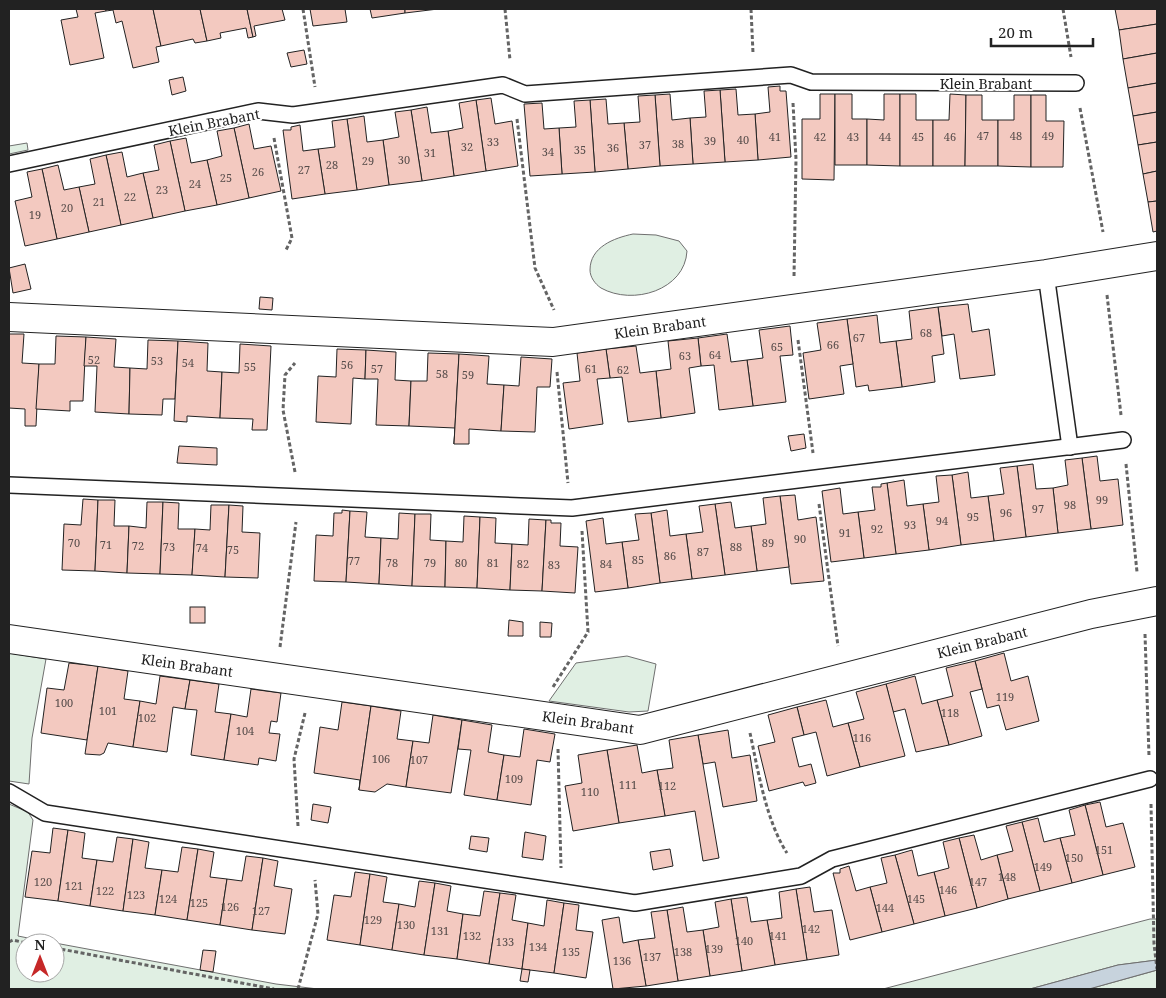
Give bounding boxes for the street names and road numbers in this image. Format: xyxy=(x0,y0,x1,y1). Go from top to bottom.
street label: Klein Brabant xyxy=(940,74,1032,93)
street label: Klein Brabant xyxy=(167,104,261,140)
street label: Klein Brabant xyxy=(613,311,707,343)
street label: Klein Brabant xyxy=(935,622,1029,662)
street label: Klein Brabant xyxy=(140,649,234,681)
street label: Klein Brabant xyxy=(541,706,635,738)

